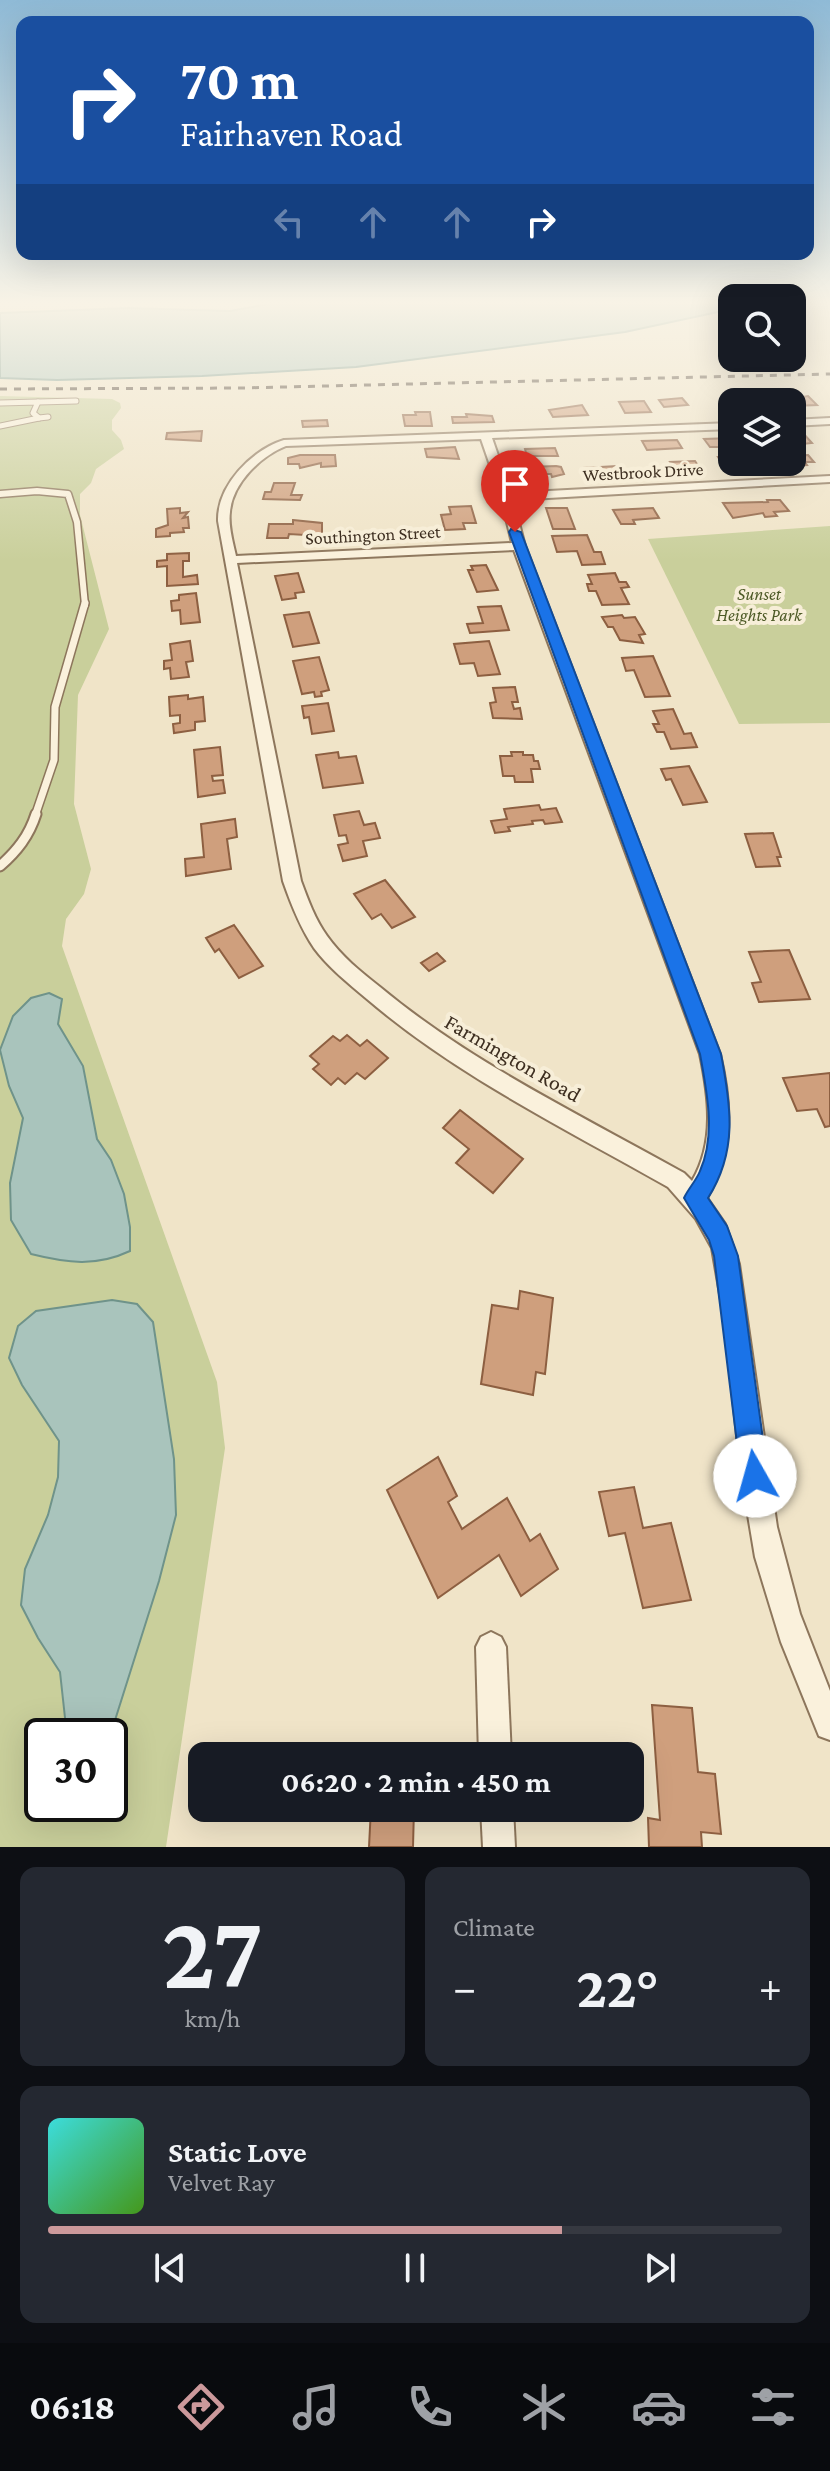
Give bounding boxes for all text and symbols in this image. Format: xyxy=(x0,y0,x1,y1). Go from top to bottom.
icon: right xyxy=(48,48,152,152)
text: 70 m xyxy=(180,49,299,111)
text: Fairhaven Road xyxy=(180,114,403,154)
icon: left xyxy=(267,200,311,244)
icon: ahead xyxy=(351,200,395,244)
icon: ahead xyxy=(435,200,479,244)
icon: right xyxy=(519,200,563,244)
map controls xyxy=(718,284,806,476)
button: search xyxy=(718,284,806,372)
button: layers xyxy=(718,388,806,476)
pin xyxy=(481,450,549,532)
street label: Westbrook Drive xyxy=(582,459,704,485)
icon: arrive xyxy=(493,462,537,506)
street label: Southington Street xyxy=(305,521,442,549)
park label: Sunset Heights Park xyxy=(716,584,803,625)
street label: Farmington Road xyxy=(441,1009,586,1107)
position arrow xyxy=(713,1434,797,1518)
speed limit sign: 30 xyxy=(24,1718,128,1822)
text: 06:20 · 2 min · 450 m xyxy=(281,1765,551,1798)
text: 27 xyxy=(162,1894,263,2009)
text: Climate xyxy=(453,1913,535,1942)
text: 22° xyxy=(576,1953,659,2020)
text: − xyxy=(453,1963,476,2011)
text: + xyxy=(759,1963,782,2011)
text: km/h xyxy=(184,2004,241,2033)
text: Static Love xyxy=(168,2135,307,2168)
text: Velvet Ray xyxy=(168,2168,275,2197)
icon: previous xyxy=(148,2246,192,2290)
icon: pause xyxy=(393,2246,437,2290)
icon: next xyxy=(638,2246,682,2290)
icon: directions xyxy=(173,2379,229,2435)
icon: music xyxy=(288,2379,344,2435)
icon: phone xyxy=(402,2379,458,2435)
icon: climate xyxy=(516,2379,572,2435)
icon: car xyxy=(631,2379,687,2435)
icon: filters xyxy=(745,2379,801,2435)
text: 06:18 xyxy=(29,2387,115,2427)

